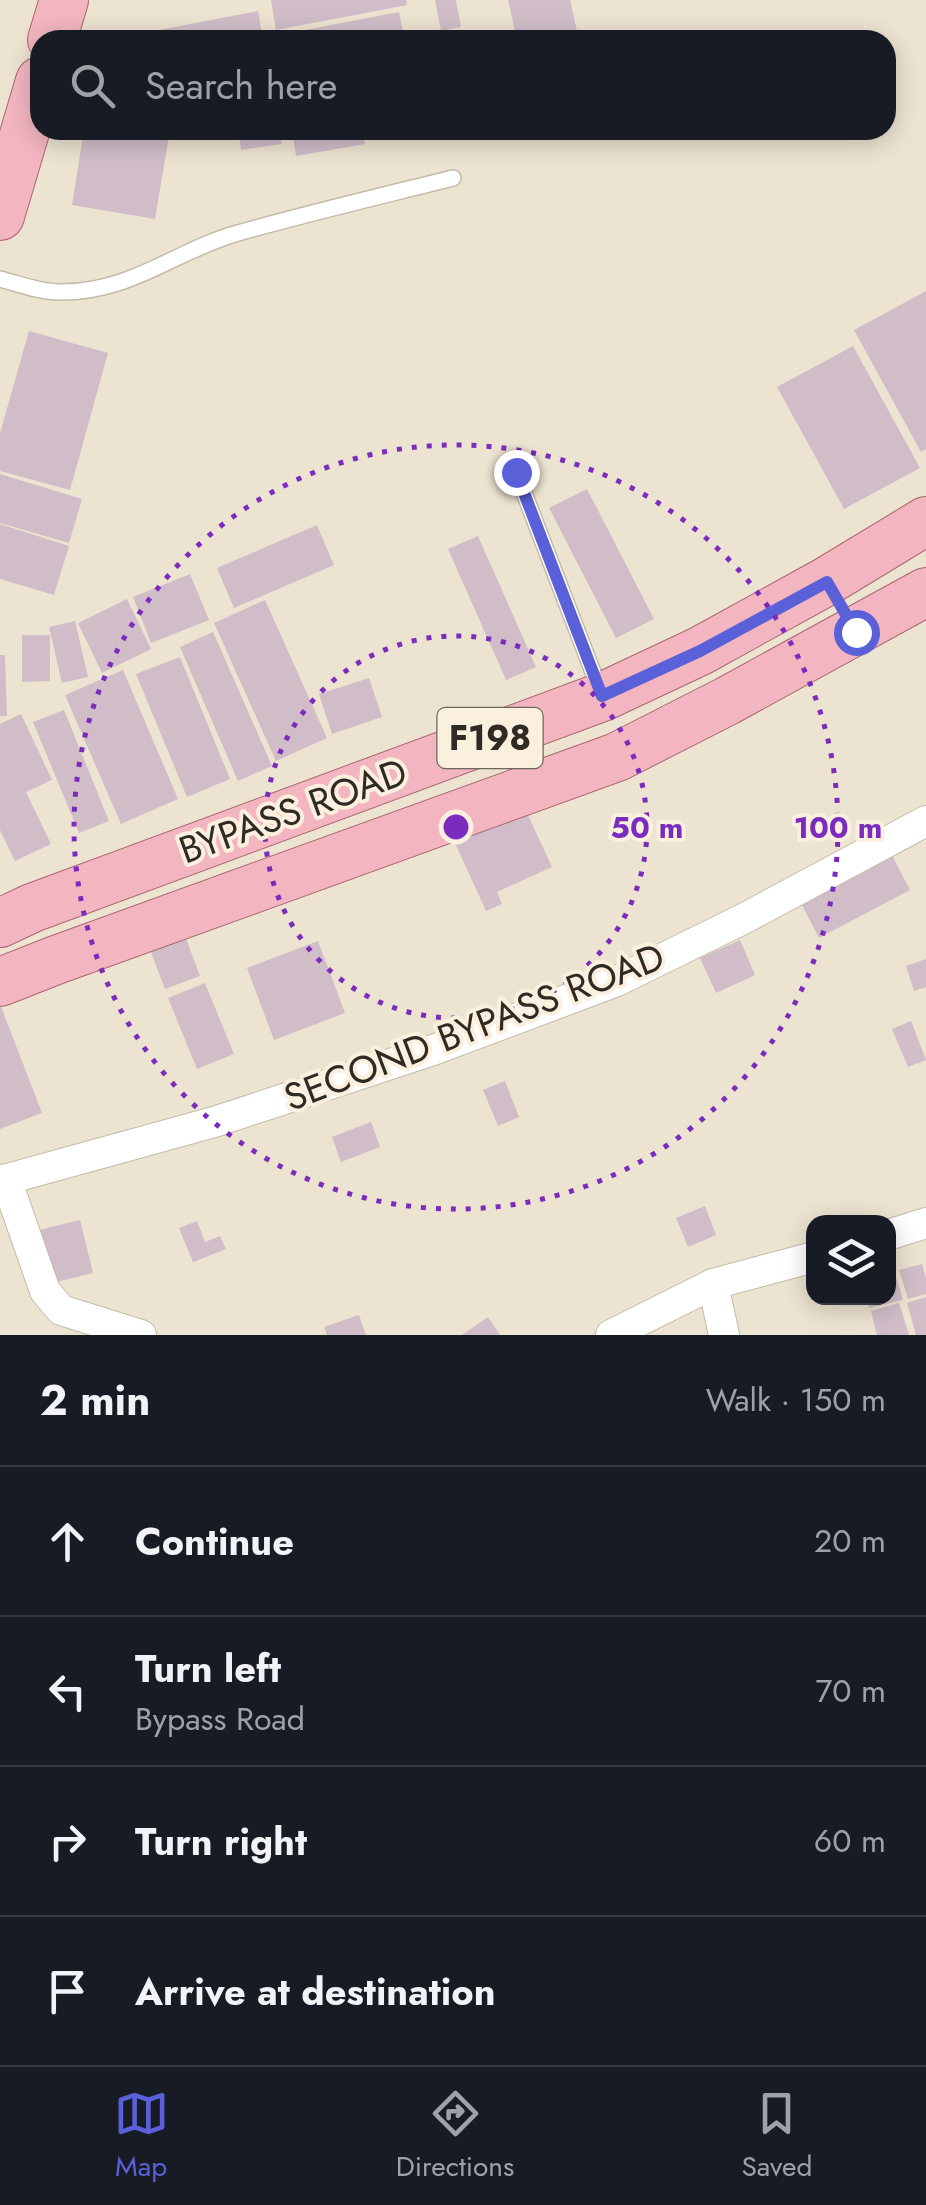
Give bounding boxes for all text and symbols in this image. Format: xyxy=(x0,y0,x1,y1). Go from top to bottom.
search box xyxy=(30,30,896,140)
icon: search xyxy=(65,58,120,113)
text: Search here xyxy=(145,58,337,113)
route end xyxy=(494,450,540,496)
route start xyxy=(834,610,880,656)
road number: F198 xyxy=(438,708,542,768)
street label: BYPASS ROAD xyxy=(171,744,414,877)
text: 50 m xyxy=(611,806,683,849)
text: 100 m xyxy=(794,806,882,849)
centre of rings xyxy=(438,809,474,845)
street label: SECOND BYPASS ROAD xyxy=(276,929,672,1124)
map controls xyxy=(806,1215,896,1305)
button: layers xyxy=(806,1215,896,1305)
text: 2 min xyxy=(40,1370,150,1431)
text: Walk · 150 m xyxy=(706,1377,886,1423)
icon: ahead xyxy=(40,1514,95,1569)
text: Continue xyxy=(135,1514,294,1569)
text: 20 m xyxy=(814,1518,886,1564)
text: Turn left xyxy=(135,1641,281,1696)
icon: left xyxy=(40,1664,95,1719)
text: 70 m xyxy=(815,1668,886,1714)
text: Bypass Road xyxy=(135,1696,305,1742)
icon: right xyxy=(40,1814,95,1869)
text: Turn right xyxy=(135,1814,307,1869)
text: 60 m xyxy=(814,1818,886,1864)
icon: arrive xyxy=(40,1964,95,2019)
text: Arrive at destination xyxy=(135,1964,496,2019)
tab: Map xyxy=(114,2086,169,2187)
tab: Directions xyxy=(396,2086,514,2187)
tab: Saved xyxy=(741,2086,812,2187)

